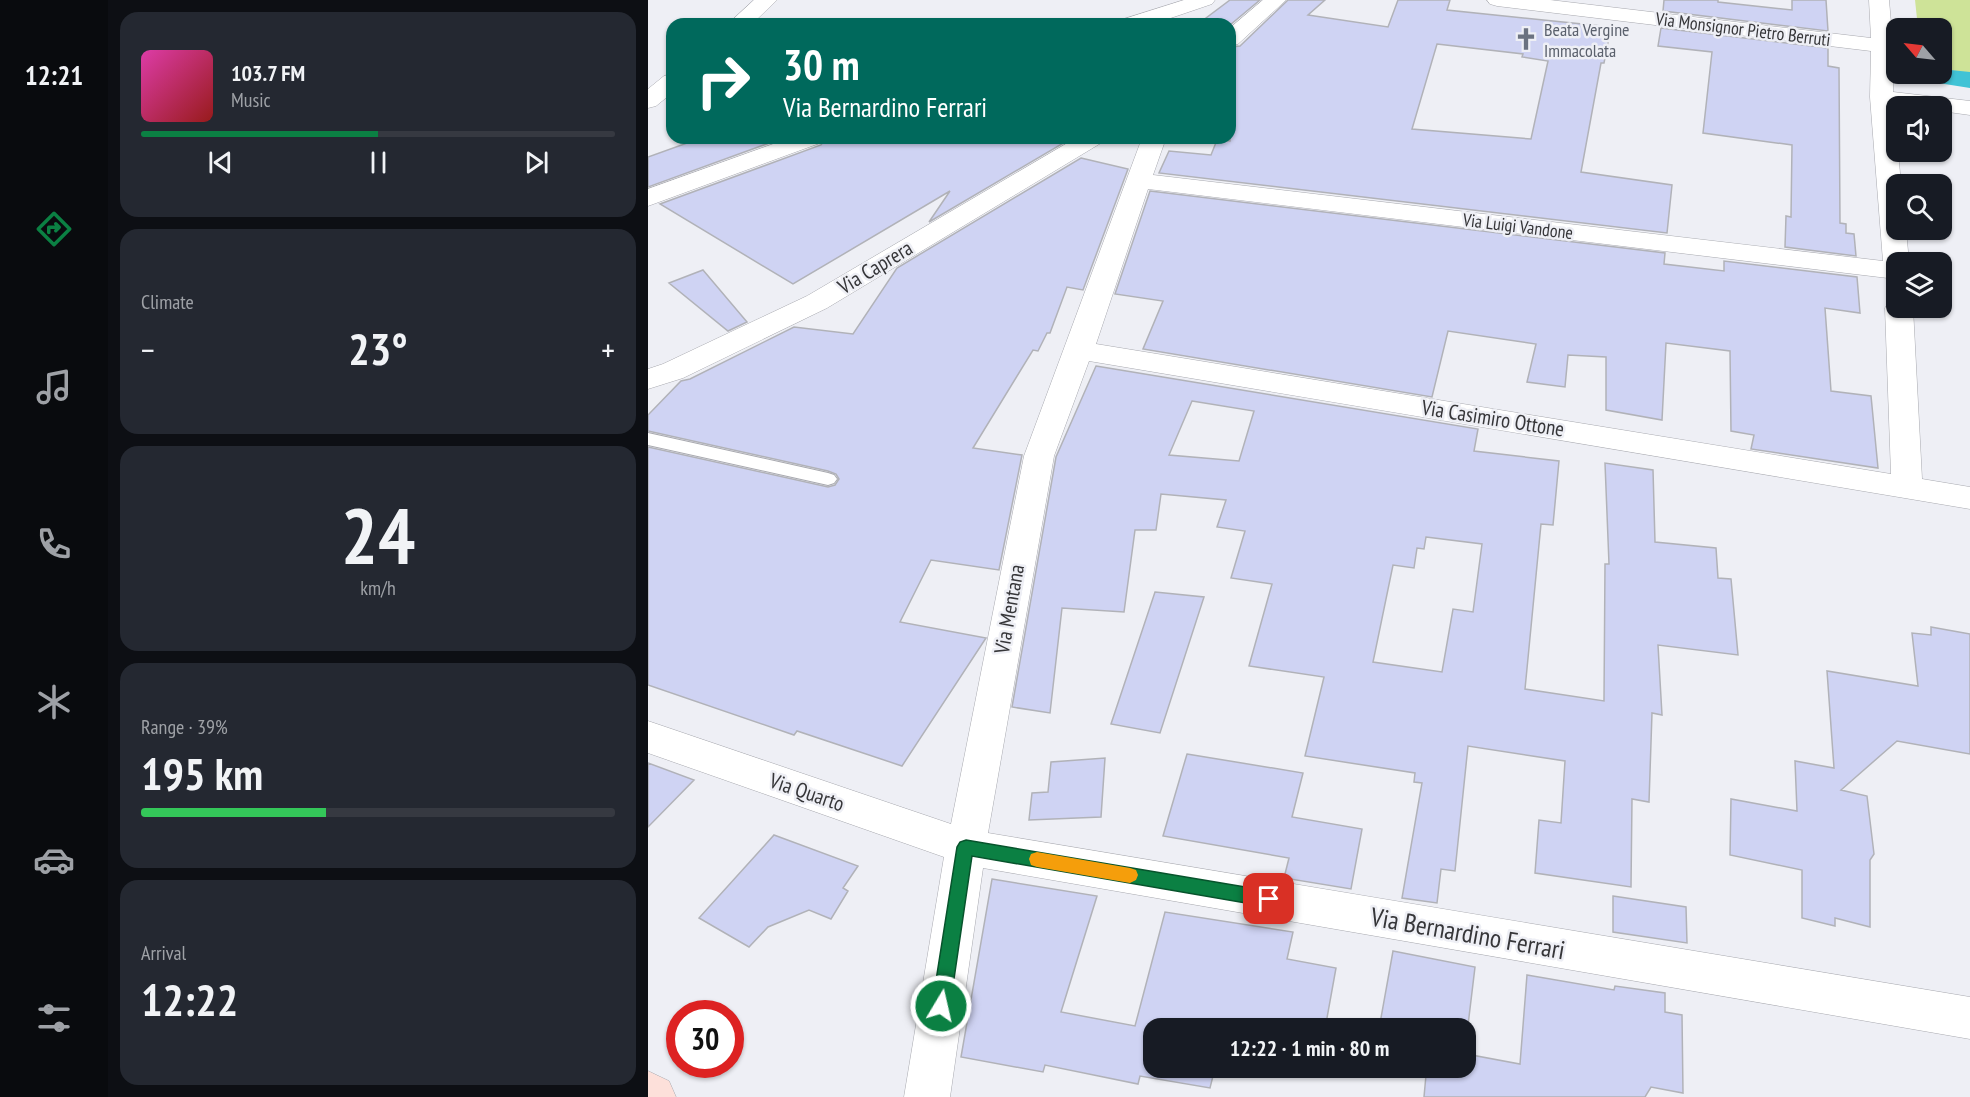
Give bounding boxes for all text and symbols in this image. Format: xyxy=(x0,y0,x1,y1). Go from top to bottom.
street label: Via Monsignor Pietro Berruti xyxy=(1653,7,1832,51)
place label: Beata Vergine Immacolata xyxy=(1544,18,1629,62)
north arrow xyxy=(1886,18,1952,84)
map controls xyxy=(1886,18,1952,318)
church icon: Beata Vergine Immacolata xyxy=(1513,26,1539,52)
text: 30 m xyxy=(783,37,860,92)
icon: right xyxy=(684,42,762,120)
text: 12:21 xyxy=(25,58,83,92)
text: 103.7 FM xyxy=(231,59,305,87)
text: Music xyxy=(231,87,271,113)
text: Via Bernardino Ferrari xyxy=(783,90,987,124)
button: sound xyxy=(1886,96,1952,162)
icon: previous xyxy=(204,146,237,179)
icon: pause xyxy=(362,146,395,179)
icon: next xyxy=(520,146,553,179)
button: search xyxy=(1886,174,1952,240)
icon: directions xyxy=(33,208,75,250)
street label: Via Luigi Vandone xyxy=(1461,208,1574,244)
street label: Via Caprera xyxy=(832,234,917,300)
button: layers xyxy=(1886,252,1952,318)
text: Climate xyxy=(141,289,194,315)
text: 23° xyxy=(348,319,408,377)
text: − xyxy=(141,328,155,371)
text: + xyxy=(601,328,615,371)
icon: music xyxy=(33,366,75,408)
street label: Via Casimiro Ottone xyxy=(1419,393,1566,443)
text: 24 xyxy=(341,485,415,586)
icon: phone xyxy=(33,523,75,565)
street label: Via Mentana xyxy=(988,562,1030,657)
text: km/h xyxy=(360,575,396,601)
icon: climate xyxy=(33,681,75,723)
text: Range · 39% xyxy=(141,714,228,740)
text: 195 km xyxy=(141,744,263,802)
street label: Via Quarto xyxy=(765,766,848,817)
icon: car xyxy=(33,839,75,881)
pin xyxy=(1243,873,1294,924)
icon: arrive xyxy=(1252,882,1285,915)
street label: Via Bernardino Ferrari xyxy=(1367,900,1568,966)
text: Arrival xyxy=(141,940,186,966)
text: 12:22 xyxy=(141,970,238,1028)
position arrow xyxy=(909,974,973,1038)
icon: filters xyxy=(33,997,75,1039)
speed limit sign: 30 xyxy=(666,1000,744,1078)
text: 12:22 · 1 min · 80 m xyxy=(1230,1034,1389,1062)

